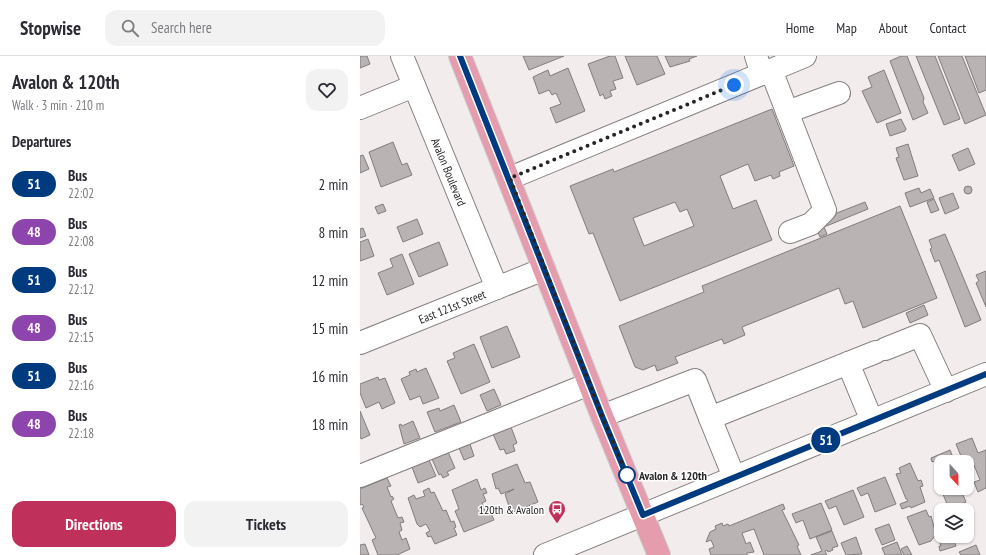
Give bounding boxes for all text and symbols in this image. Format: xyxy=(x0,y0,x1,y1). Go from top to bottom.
search box xyxy=(105,10,385,46)
text: Stopwise xyxy=(20,16,81,40)
icon: search xyxy=(119,17,141,39)
text: Search here xyxy=(151,18,212,37)
text: Home xyxy=(786,19,814,37)
text: Map xyxy=(836,19,857,37)
text: About xyxy=(879,19,908,37)
text: Contact xyxy=(930,19,966,37)
button: heart xyxy=(306,69,348,111)
text: Avalon & 120th xyxy=(12,70,119,94)
your location xyxy=(724,75,744,95)
text: Walk · 3 min · 210 m xyxy=(12,97,104,114)
text: Departures xyxy=(12,132,71,151)
street label: Avalon Boulevard xyxy=(429,135,470,208)
text: Bus xyxy=(68,166,87,185)
text: 51 xyxy=(27,175,41,193)
text: 2 min xyxy=(318,175,348,194)
text: 22:02 xyxy=(68,185,94,202)
text: Bus xyxy=(68,214,87,233)
text: 48 xyxy=(27,223,41,241)
text: 8 min xyxy=(318,223,348,242)
text: 22:08 xyxy=(68,233,94,250)
text: Bus xyxy=(68,262,87,281)
text: 51 xyxy=(27,271,41,289)
text: 12 min xyxy=(312,271,348,290)
text: 22:12 xyxy=(68,281,94,298)
street label: East 121st Street xyxy=(416,286,488,326)
text: Bus xyxy=(68,310,87,329)
text: 48 xyxy=(27,319,41,337)
text: 15 min xyxy=(312,319,348,338)
text: 22:15 xyxy=(68,329,94,346)
text: Bus xyxy=(68,358,87,377)
text: 51 xyxy=(27,367,41,385)
text: 16 min xyxy=(312,367,348,386)
text: 22:16 xyxy=(68,377,94,394)
text: Bus xyxy=(68,406,87,425)
text: 48 xyxy=(27,415,41,433)
text: 18 min xyxy=(312,415,348,434)
text: 22:18 xyxy=(68,425,94,442)
line badge: 51 xyxy=(808,427,844,453)
text: 51 xyxy=(819,431,833,449)
north arrow xyxy=(934,455,974,495)
map controls xyxy=(934,455,974,543)
marker: Avalon & 120th xyxy=(618,466,636,484)
place label: Avalon & 120th xyxy=(638,468,707,483)
bus stop icon: 120th & Avalon xyxy=(547,499,567,524)
button: Directions xyxy=(12,501,176,547)
button: Tickets xyxy=(184,501,348,547)
place label: 120th & Avalon xyxy=(479,502,544,517)
button: layers xyxy=(934,503,974,543)

